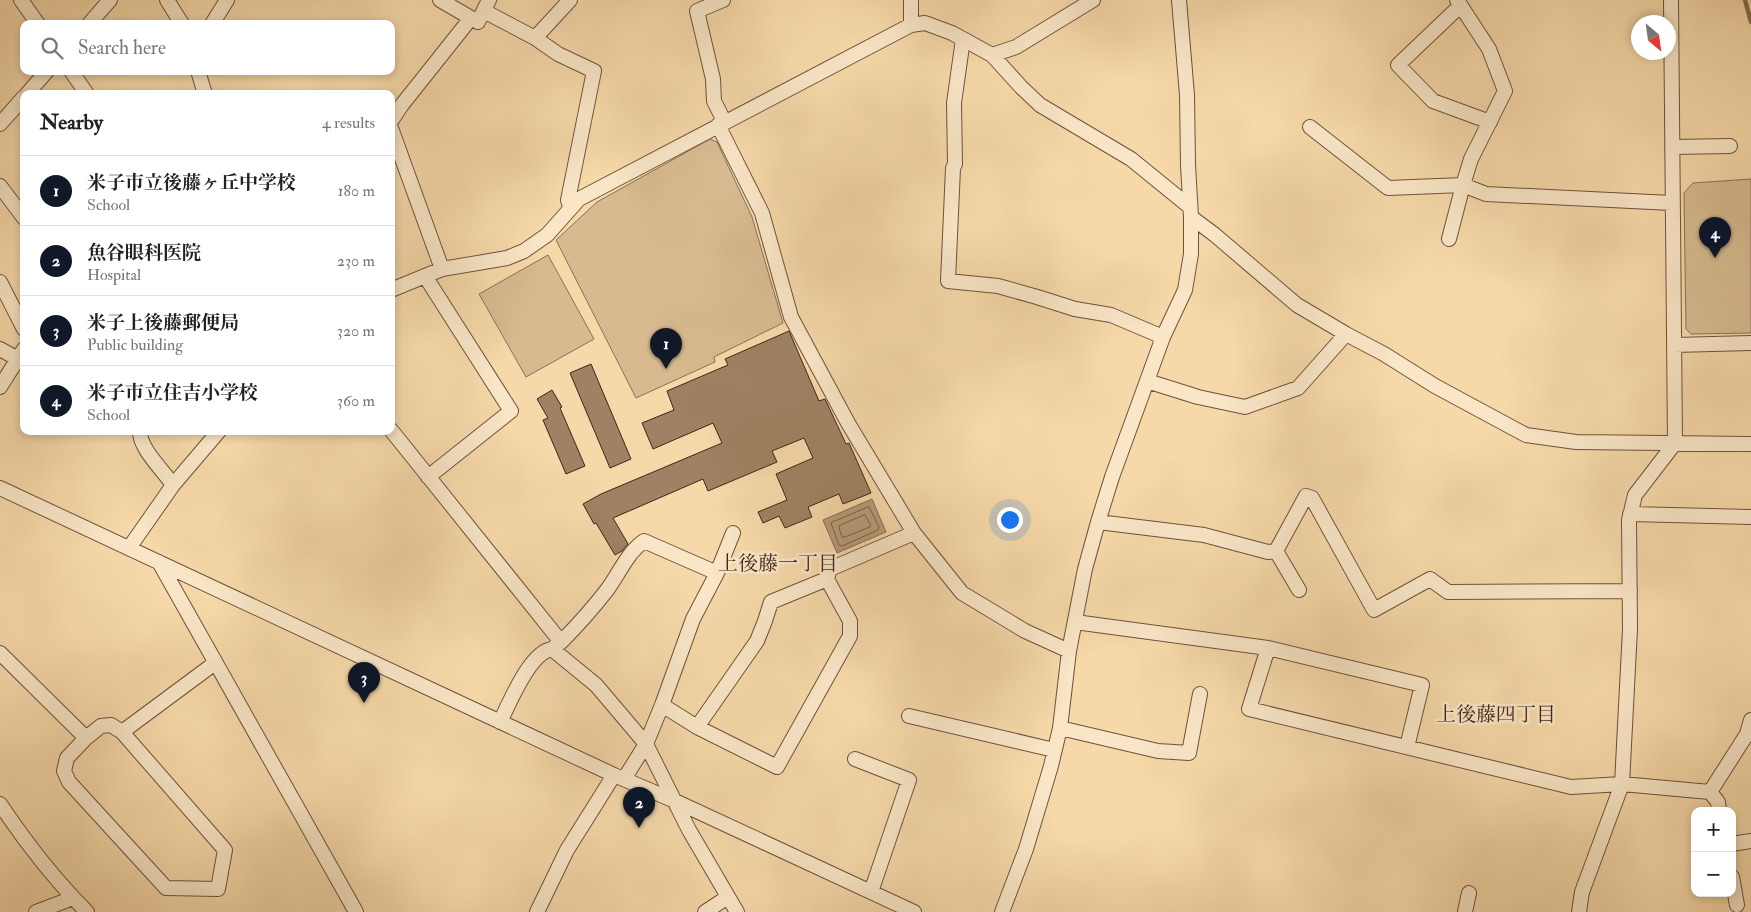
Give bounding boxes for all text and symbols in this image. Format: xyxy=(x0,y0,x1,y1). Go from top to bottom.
north arrow xyxy=(1631,15,1676,60)
search box xyxy=(20,20,395,75)
icon: search xyxy=(38,34,66,62)
text: Search here xyxy=(78,36,166,60)
text: Nearby xyxy=(40,109,103,136)
text: 4 results xyxy=(322,113,375,133)
text: 米子市立後藤ヶ丘中学校 xyxy=(87,171,296,195)
text: 1 xyxy=(53,181,59,201)
text: 180 m xyxy=(338,181,375,201)
text: School xyxy=(87,195,130,215)
pin: 4 xyxy=(1699,217,1731,258)
text: 魚谷眼科医院 xyxy=(87,241,201,265)
text: 2 xyxy=(52,251,60,271)
text: 230 m xyxy=(337,251,375,271)
text: Hospital xyxy=(87,265,141,285)
text: 米子上後藤郵便局 xyxy=(87,311,239,335)
text: 3 xyxy=(53,321,59,341)
text: 320 m xyxy=(337,321,375,341)
pin: 1 xyxy=(650,328,682,369)
text: Public building xyxy=(87,335,183,355)
text: 米子市立住吉小学校 xyxy=(87,381,258,405)
text: 4 xyxy=(52,391,60,411)
text: 360 m xyxy=(337,391,375,411)
text: School xyxy=(87,405,130,425)
your location xyxy=(997,507,1023,533)
district label: 上後藤一丁目 xyxy=(718,551,838,576)
pin: 3 xyxy=(348,662,380,703)
district label: 上後藤四丁目 xyxy=(1436,702,1556,727)
pin: 2 xyxy=(623,787,655,828)
map controls xyxy=(1691,807,1736,897)
button: + xyxy=(1691,807,1736,852)
button: − xyxy=(1691,852,1736,897)

